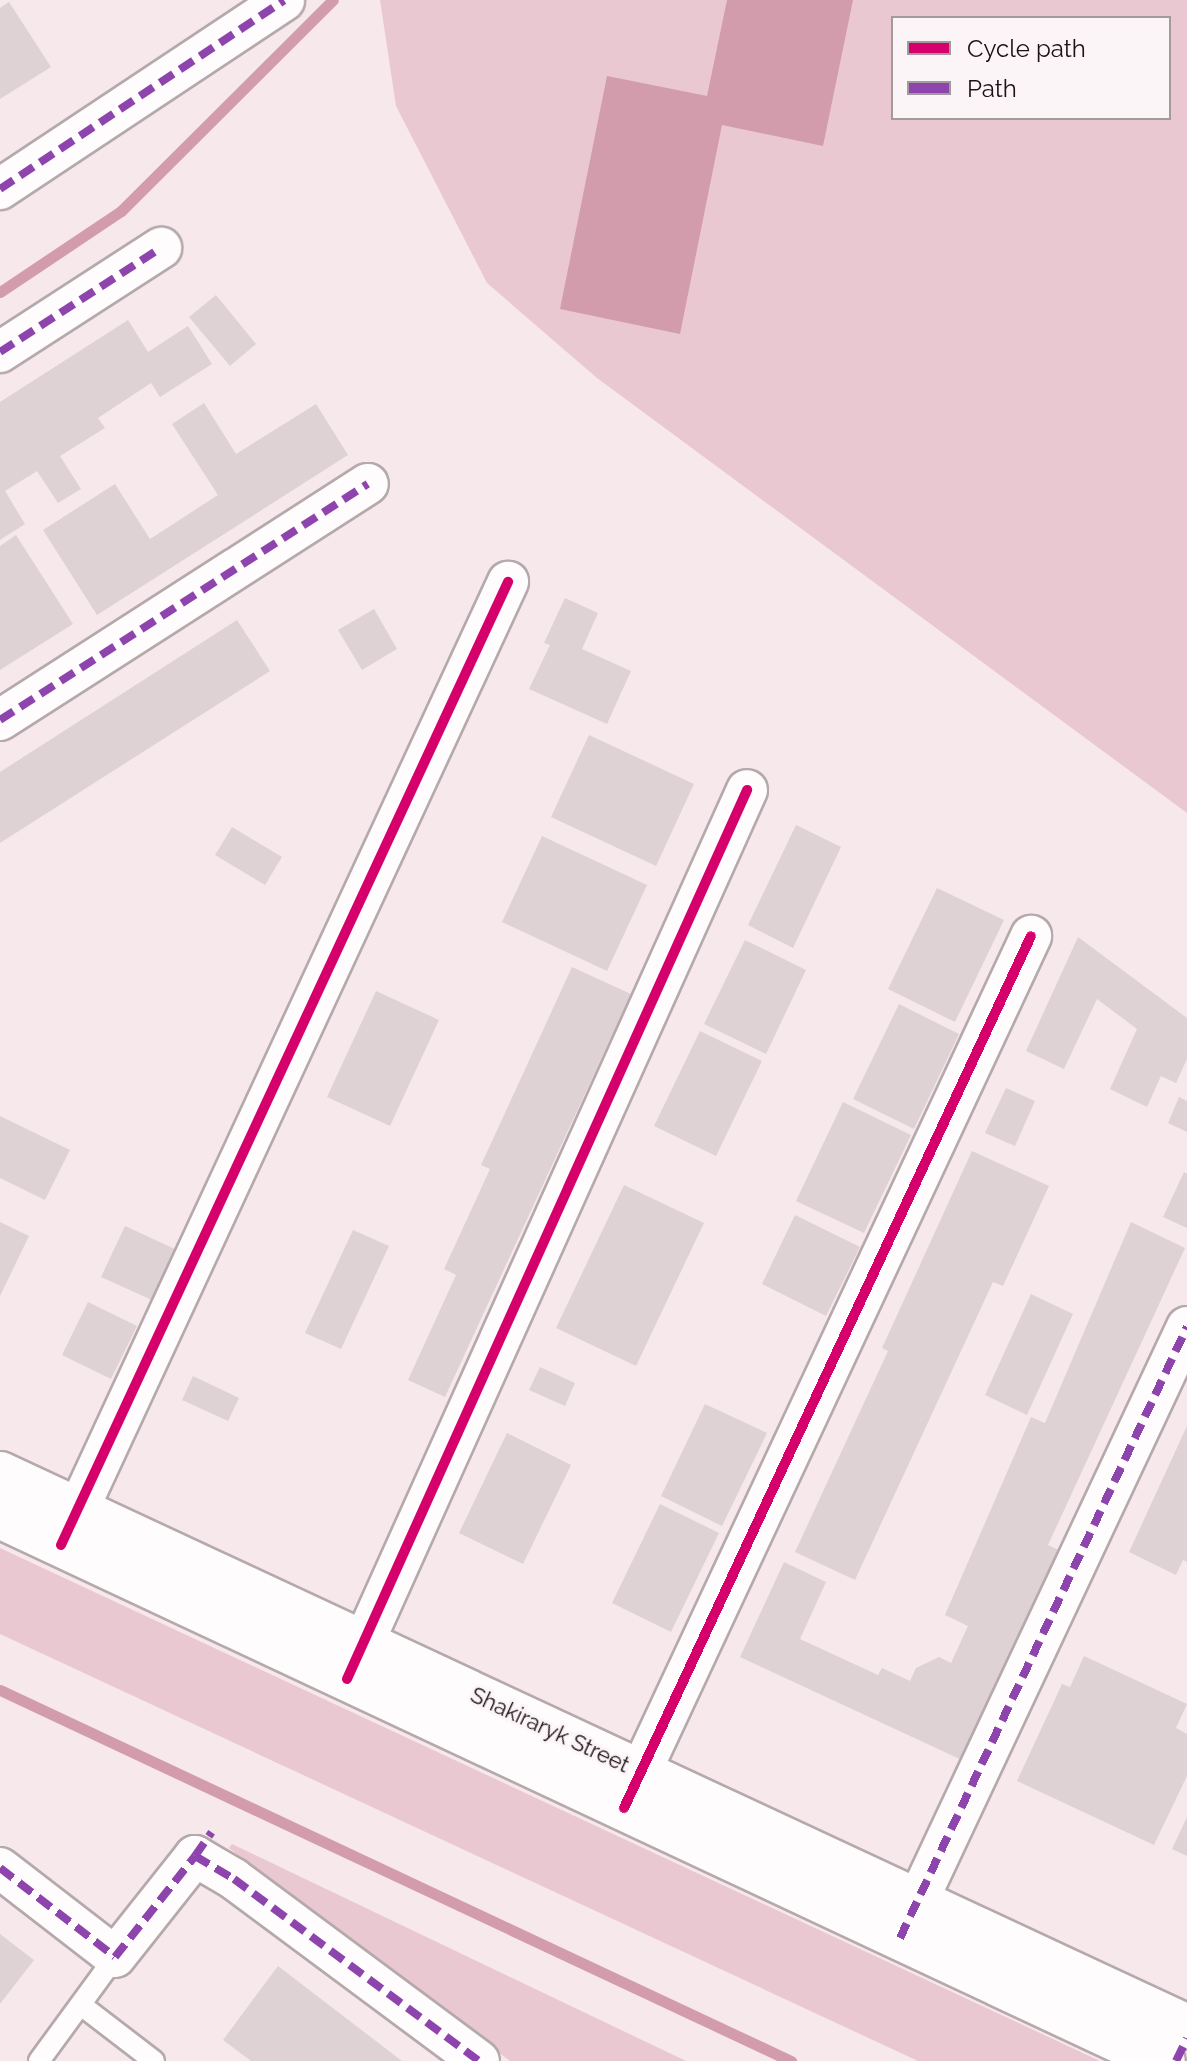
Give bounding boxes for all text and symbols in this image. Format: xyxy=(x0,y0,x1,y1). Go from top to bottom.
legend xyxy=(891,16,1171,120)
text: Cycle path xyxy=(967,34,1086,63)
text: Path xyxy=(967,74,1017,103)
street label: Shakiraryk Street xyxy=(466,1682,634,1778)

